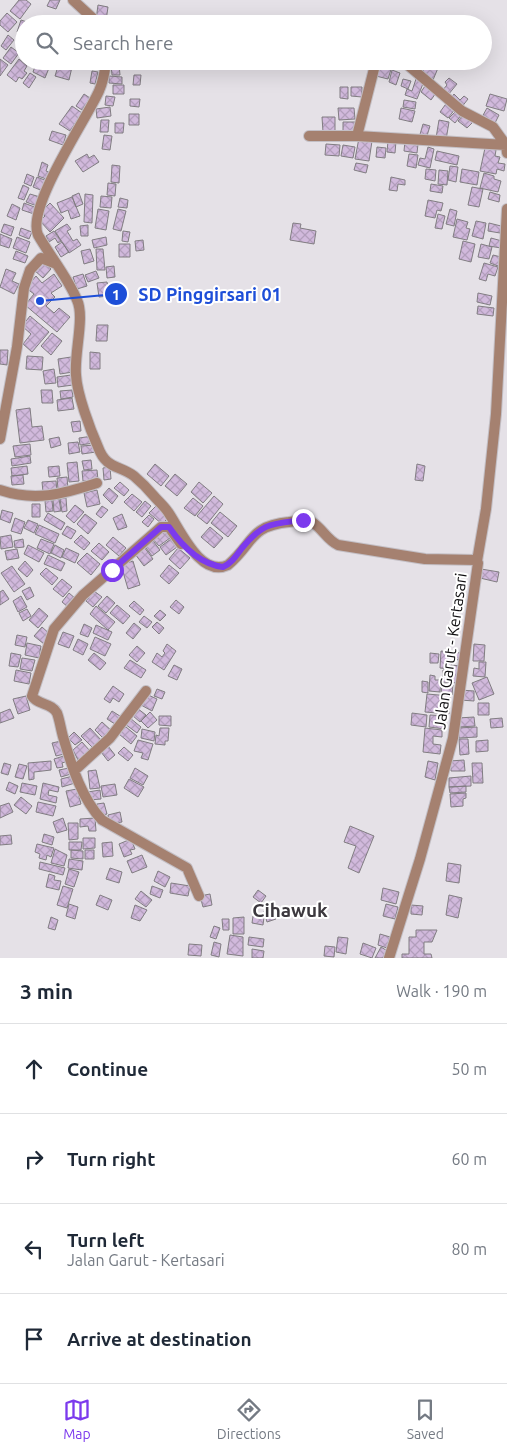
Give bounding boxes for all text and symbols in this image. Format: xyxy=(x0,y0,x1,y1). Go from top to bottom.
search box xyxy=(15,15,492,70)
icon: search xyxy=(33,29,61,57)
text: Search here xyxy=(73,32,173,54)
callout: SD Pinggirsari 01 xyxy=(104,278,292,311)
text: SD Pinggirsari 01 xyxy=(138,284,282,304)
text: 1 xyxy=(112,286,120,303)
route end xyxy=(292,509,315,532)
route start xyxy=(101,559,124,582)
street label: Jalan Garut - Kertasari xyxy=(430,572,470,730)
district label: Cihawuk xyxy=(252,899,328,921)
text: 3 min xyxy=(20,979,73,1003)
text: Walk · 190 m xyxy=(396,982,487,1000)
icon: ahead xyxy=(20,1055,48,1083)
text: Continue xyxy=(67,1058,148,1080)
text: 50 m xyxy=(451,1060,487,1078)
icon: right xyxy=(20,1145,48,1173)
text: Turn right xyxy=(67,1148,155,1170)
text: 60 m xyxy=(451,1150,487,1168)
text: Turn left xyxy=(67,1229,145,1251)
icon: left xyxy=(20,1235,48,1263)
text: 80 m xyxy=(451,1240,487,1258)
text: Jalan Garut - Kertasari xyxy=(67,1251,225,1269)
icon: arrive xyxy=(20,1325,48,1353)
text: Arrive at destination xyxy=(67,1328,252,1350)
tab: Map xyxy=(63,1396,91,1442)
tab: Directions xyxy=(217,1396,281,1442)
tab: Saved xyxy=(407,1396,444,1442)

